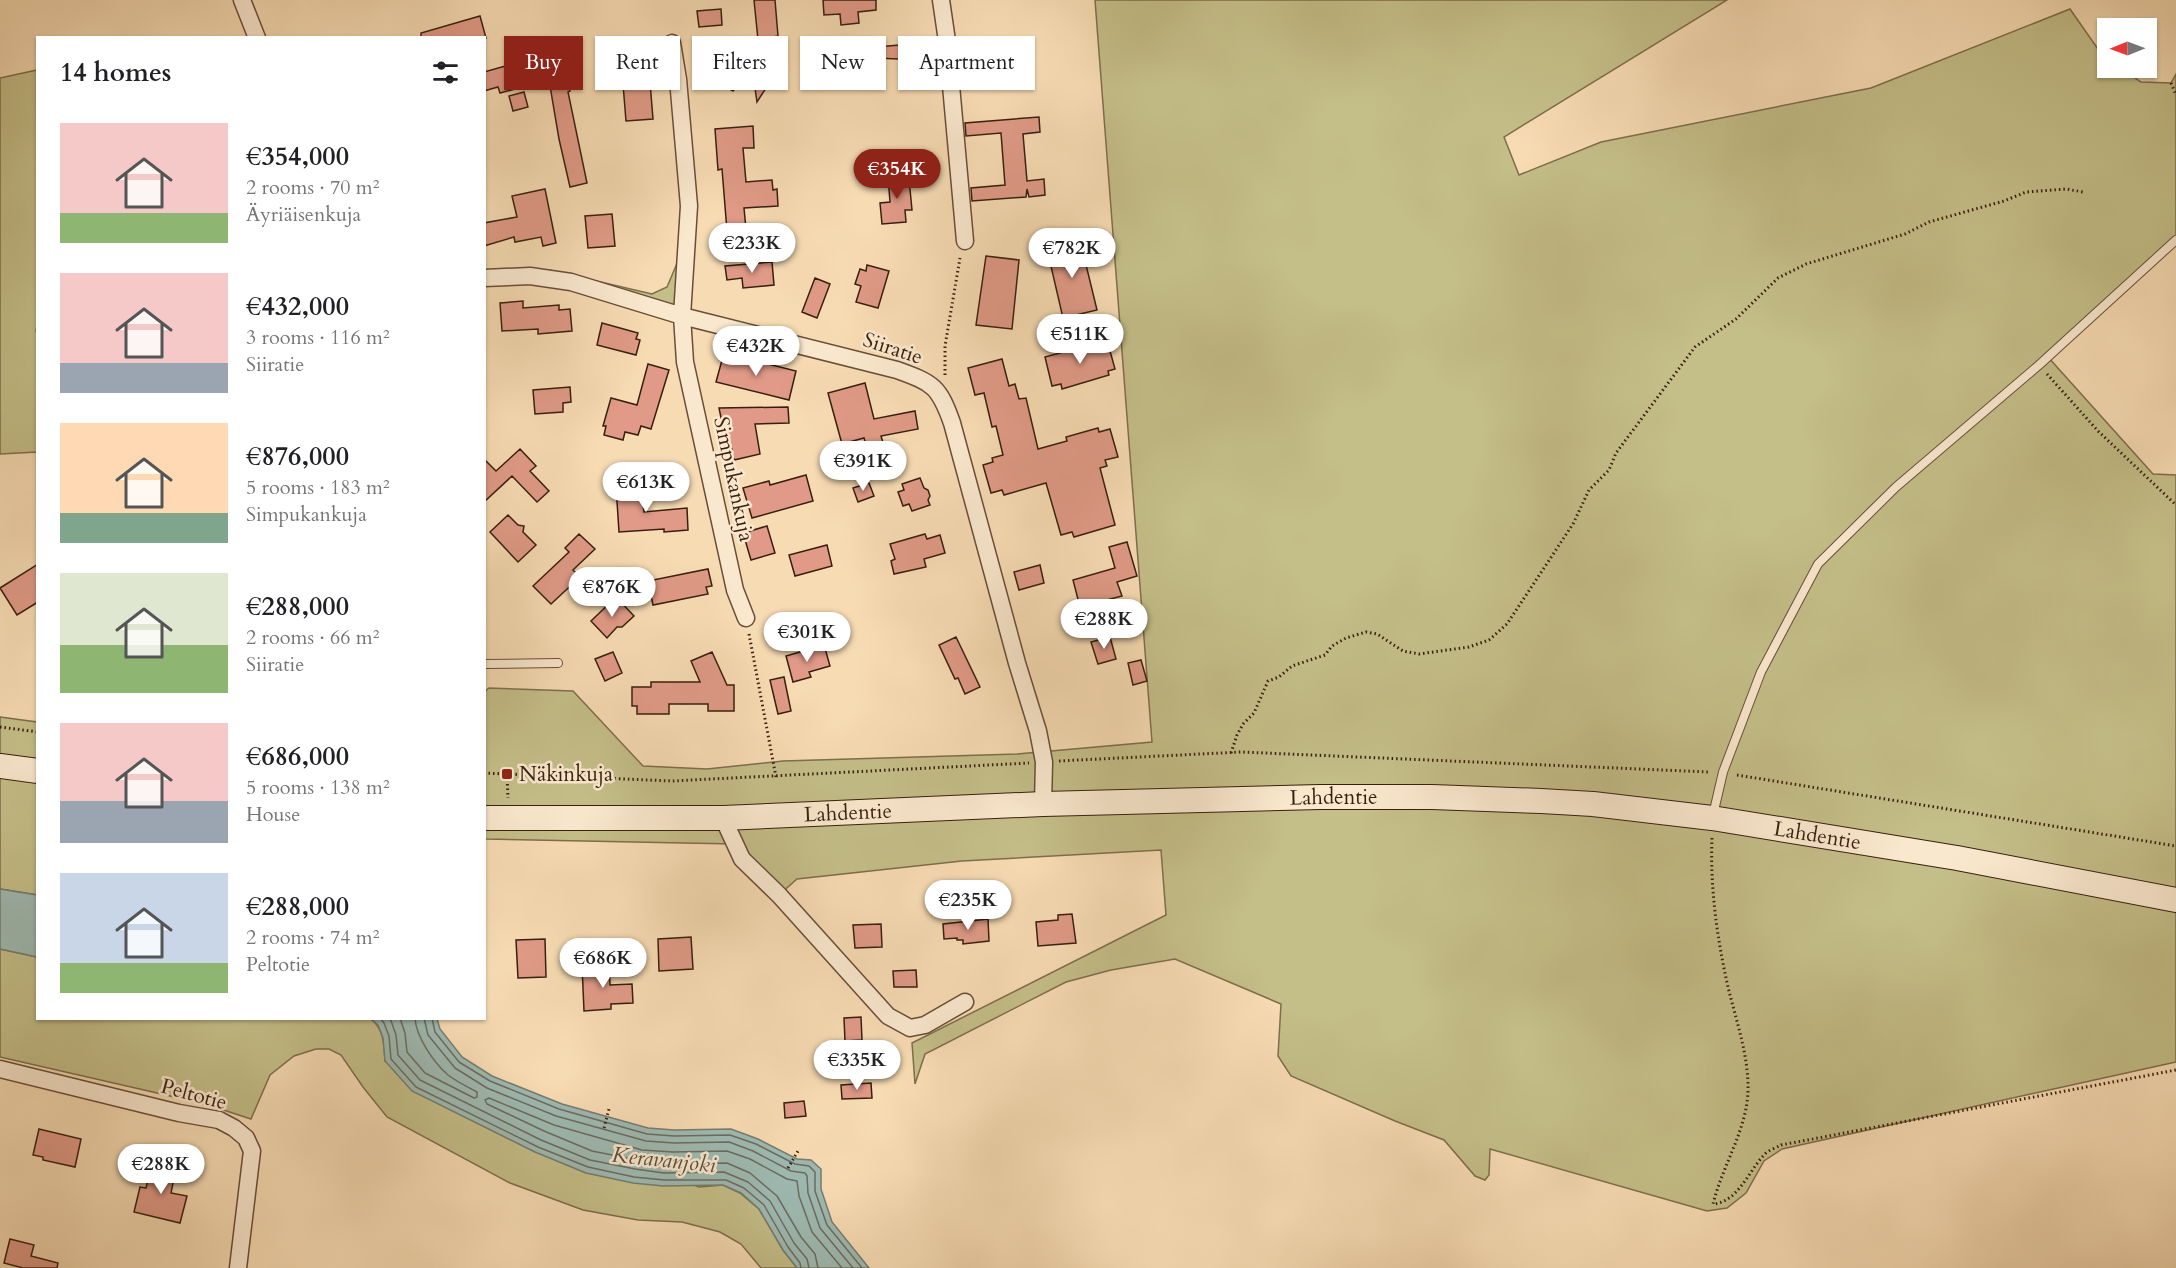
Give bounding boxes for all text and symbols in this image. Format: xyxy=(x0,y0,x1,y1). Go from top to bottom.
north arrow xyxy=(2097,18,2157,78)
map controls xyxy=(2097,18,2157,78)
chip: Buy xyxy=(504,36,583,90)
chip: Rent xyxy=(595,36,680,90)
chip: Filters xyxy=(692,36,788,90)
chip: New xyxy=(800,36,886,90)
chip: Apartment xyxy=(898,36,1035,90)
text: 14 homes xyxy=(60,55,171,90)
icon: filters xyxy=(429,56,462,89)
text: €354,000 xyxy=(246,139,349,174)
icon: home xyxy=(108,147,180,219)
pin: €354K xyxy=(855,149,939,200)
text: €354K xyxy=(868,155,926,182)
text: 2 rooms · 70 m² xyxy=(246,174,379,201)
text: Äyriäisenkuja xyxy=(246,201,361,228)
pin: €233K xyxy=(710,223,794,274)
pin: €782K xyxy=(1030,228,1114,279)
text: €233K xyxy=(723,229,781,256)
text: €782K xyxy=(1043,234,1101,261)
text: €432,000 xyxy=(246,289,349,324)
icon: home xyxy=(108,297,180,369)
pin: €511K xyxy=(1038,314,1122,365)
text: €511K xyxy=(1051,320,1109,347)
text: 3 rooms · 116 m² xyxy=(246,324,390,351)
street label: Siiratie xyxy=(859,325,926,372)
pin: €432K xyxy=(714,326,798,377)
text: €432K xyxy=(727,332,785,359)
text: Siiratie xyxy=(246,351,304,378)
street label: Simpukankuja xyxy=(706,414,761,544)
text: €876,000 xyxy=(246,439,349,474)
pin: €391K xyxy=(821,441,905,492)
icon: home xyxy=(108,447,180,519)
text: €391K xyxy=(834,447,892,474)
pin: €613K xyxy=(604,462,688,513)
text: €613K xyxy=(617,468,675,495)
text: 5 rooms · 183 m² xyxy=(246,474,390,501)
text: Simpukankuja xyxy=(246,501,367,528)
pin: €876K xyxy=(570,567,654,618)
text: €876K xyxy=(583,573,641,600)
text: €288,000 xyxy=(246,589,349,624)
icon: home xyxy=(108,597,180,669)
pin: €288K xyxy=(1062,599,1146,650)
text: €288K xyxy=(1075,605,1133,632)
pin: €301K xyxy=(765,612,849,663)
text: €301K xyxy=(778,618,836,645)
text: 2 rooms · 66 m² xyxy=(246,624,379,651)
text: Siiratie xyxy=(246,651,304,678)
text: €686,000 xyxy=(246,739,349,774)
icon: home xyxy=(108,747,180,819)
place label: Näkinkuja xyxy=(519,760,613,789)
marker: Näkinkuja xyxy=(500,767,514,781)
text: 5 rooms · 138 m² xyxy=(246,774,390,801)
street label: Lahdentie xyxy=(1289,783,1378,813)
street label: Lahdentie xyxy=(803,797,893,829)
text: House xyxy=(246,801,300,828)
street label: Lahdentie xyxy=(1771,814,1863,857)
pin: €235K xyxy=(926,880,1010,931)
text: €235K xyxy=(939,886,997,913)
text: €288,000 xyxy=(246,889,349,924)
icon: home xyxy=(108,897,180,969)
text: 2 rooms · 74 m² xyxy=(246,924,379,951)
pin: €686K xyxy=(561,938,645,989)
text: €686K xyxy=(574,944,632,971)
text: Peltotie xyxy=(246,951,310,978)
pin: €335K xyxy=(815,1040,899,1091)
text: €335K xyxy=(828,1046,886,1073)
street label: Peltotie xyxy=(158,1072,230,1117)
water label: Keravanjoki xyxy=(611,1140,718,1180)
pin: €288K xyxy=(119,1144,203,1195)
text: €288K xyxy=(132,1150,190,1177)

